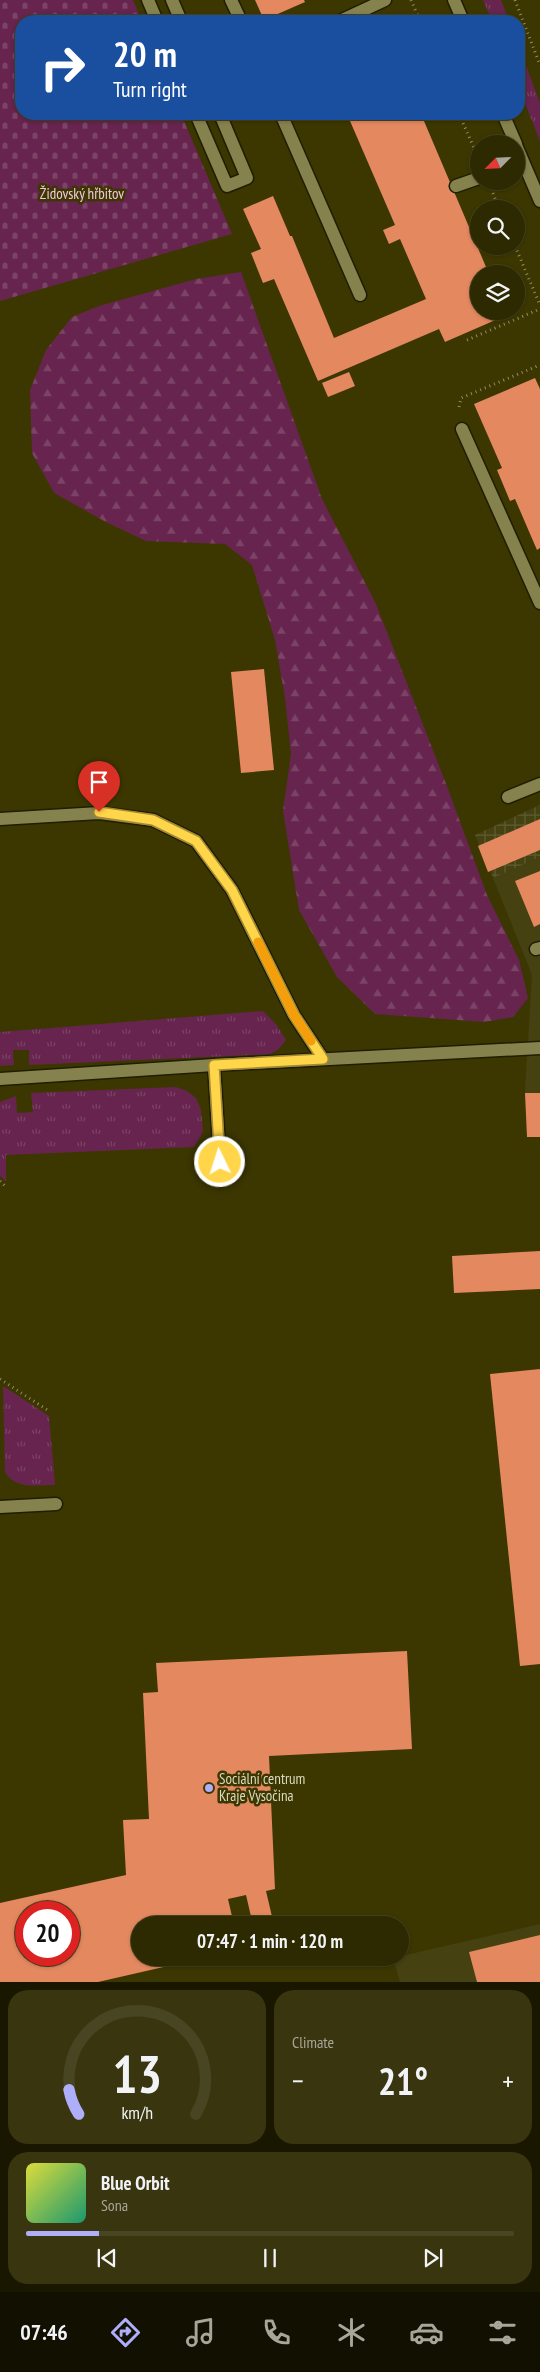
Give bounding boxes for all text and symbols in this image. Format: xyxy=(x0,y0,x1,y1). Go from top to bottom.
text: 20 m xyxy=(113,31,177,77)
icon: right xyxy=(30,35,95,100)
text: Turn right xyxy=(113,75,187,103)
north arrow xyxy=(470,135,525,190)
map controls xyxy=(470,135,525,320)
park label: Židovský hřbitov xyxy=(40,184,124,203)
button: search xyxy=(470,200,525,255)
button: layers xyxy=(470,265,525,320)
pin xyxy=(78,761,120,812)
icon: arrive xyxy=(85,768,113,796)
position arrow xyxy=(193,1135,245,1187)
place label: Sociální centrum Kraje Vysočina xyxy=(219,1769,305,1805)
marker: Sociální centrum Kraje Vysočina xyxy=(203,1782,215,1794)
speed limit sign: 20 xyxy=(15,1901,80,1966)
text: 07:47 · 1 min · 120 m xyxy=(197,1929,343,1953)
text: Climate xyxy=(292,2032,334,2052)
text: 13 xyxy=(112,2040,162,2107)
text: 21° xyxy=(378,2056,428,2105)
text: − xyxy=(292,2062,304,2099)
text: + xyxy=(502,2062,514,2099)
text: km/h xyxy=(121,2101,153,2124)
text: Blue Orbit xyxy=(101,2171,170,2195)
text: Sona xyxy=(101,2195,128,2215)
icon: previous xyxy=(93,2244,121,2272)
icon: pause xyxy=(256,2244,284,2272)
icon: next xyxy=(419,2244,447,2272)
icon: directions xyxy=(108,2315,143,2350)
icon: music xyxy=(183,2315,218,2350)
icon: phone xyxy=(259,2315,294,2350)
icon: climate xyxy=(334,2315,369,2350)
icon: car xyxy=(409,2315,444,2350)
icon: filters xyxy=(485,2315,520,2350)
text: 07:46 xyxy=(20,2318,68,2346)

